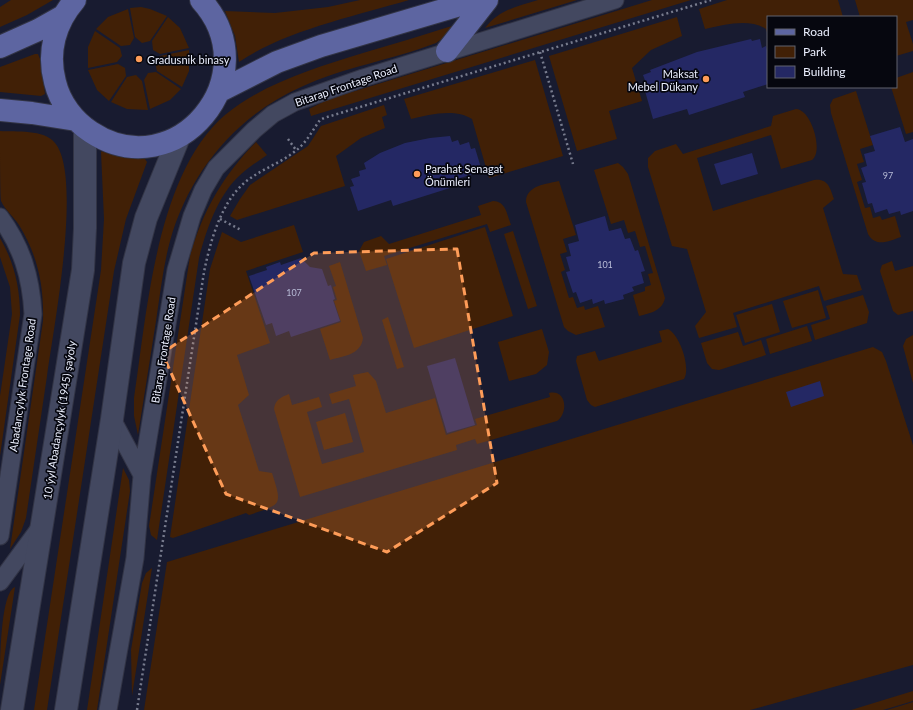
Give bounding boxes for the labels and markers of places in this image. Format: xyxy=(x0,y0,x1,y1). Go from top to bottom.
place label: Gradusnik binasy xyxy=(147,53,230,66)
marker: Gradusnik binasy xyxy=(134,54,144,64)
place label: Maksat Mebel Dükany xyxy=(628,67,698,93)
marker: Maksat Mebel Dükany xyxy=(701,74,711,84)
place label: Parahat Senagat Önümleri xyxy=(425,162,503,188)
marker: Parahat Senagat Önümleri xyxy=(412,169,422,179)

